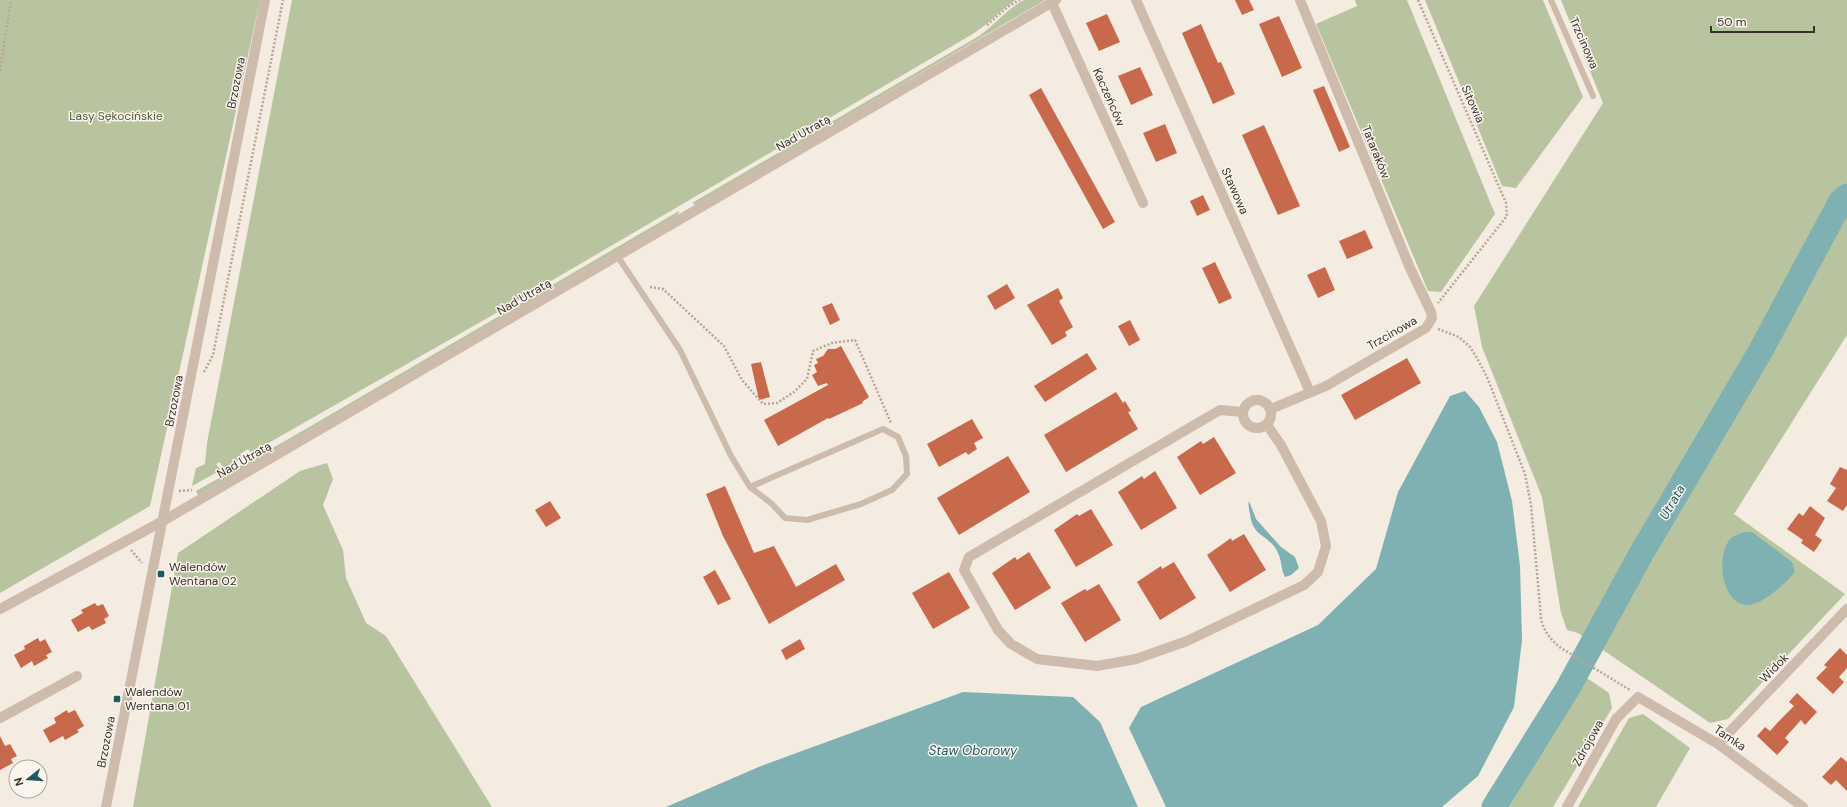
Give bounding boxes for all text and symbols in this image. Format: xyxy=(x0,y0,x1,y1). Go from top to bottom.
scale bar xyxy=(1711,8,1814,34)
text: 50 m xyxy=(1717,14,1746,30)
street label: Trzcinowa xyxy=(1566,15,1602,71)
street label: Brzozowa xyxy=(223,56,249,110)
street label: Kaczeńców xyxy=(1089,65,1129,129)
street label: Sitowia xyxy=(1458,83,1488,125)
park label: Lasy Sękocińskie xyxy=(69,108,163,124)
street label: Nad Utratą xyxy=(773,111,833,155)
street label: Tataraków xyxy=(1358,123,1394,181)
street label: Stawowa xyxy=(1218,165,1252,217)
street label: Nad Utratą xyxy=(494,275,554,319)
street label: Trzcinowa xyxy=(1364,312,1420,354)
street label: Brzozowa xyxy=(161,374,187,428)
street label: Nad Utratą xyxy=(214,438,274,482)
water label: Utrata xyxy=(1655,481,1689,523)
place label: Walendów Wentana 02 xyxy=(169,559,237,589)
marker: Walendów Wentana 02 xyxy=(156,569,166,579)
street label: Widok xyxy=(1756,650,1792,686)
place label: Walendów Wentana 01 xyxy=(125,684,190,714)
marker: Walendów Wentana 01 xyxy=(112,694,122,704)
street label: Brzozowa xyxy=(93,715,119,769)
street label: Zdrojowa xyxy=(1569,717,1607,769)
street label: Tamka xyxy=(1711,721,1749,755)
water label: Staw Oborowy xyxy=(929,742,1018,759)
north arrow xyxy=(8,759,48,799)
text: N xyxy=(11,776,26,788)

